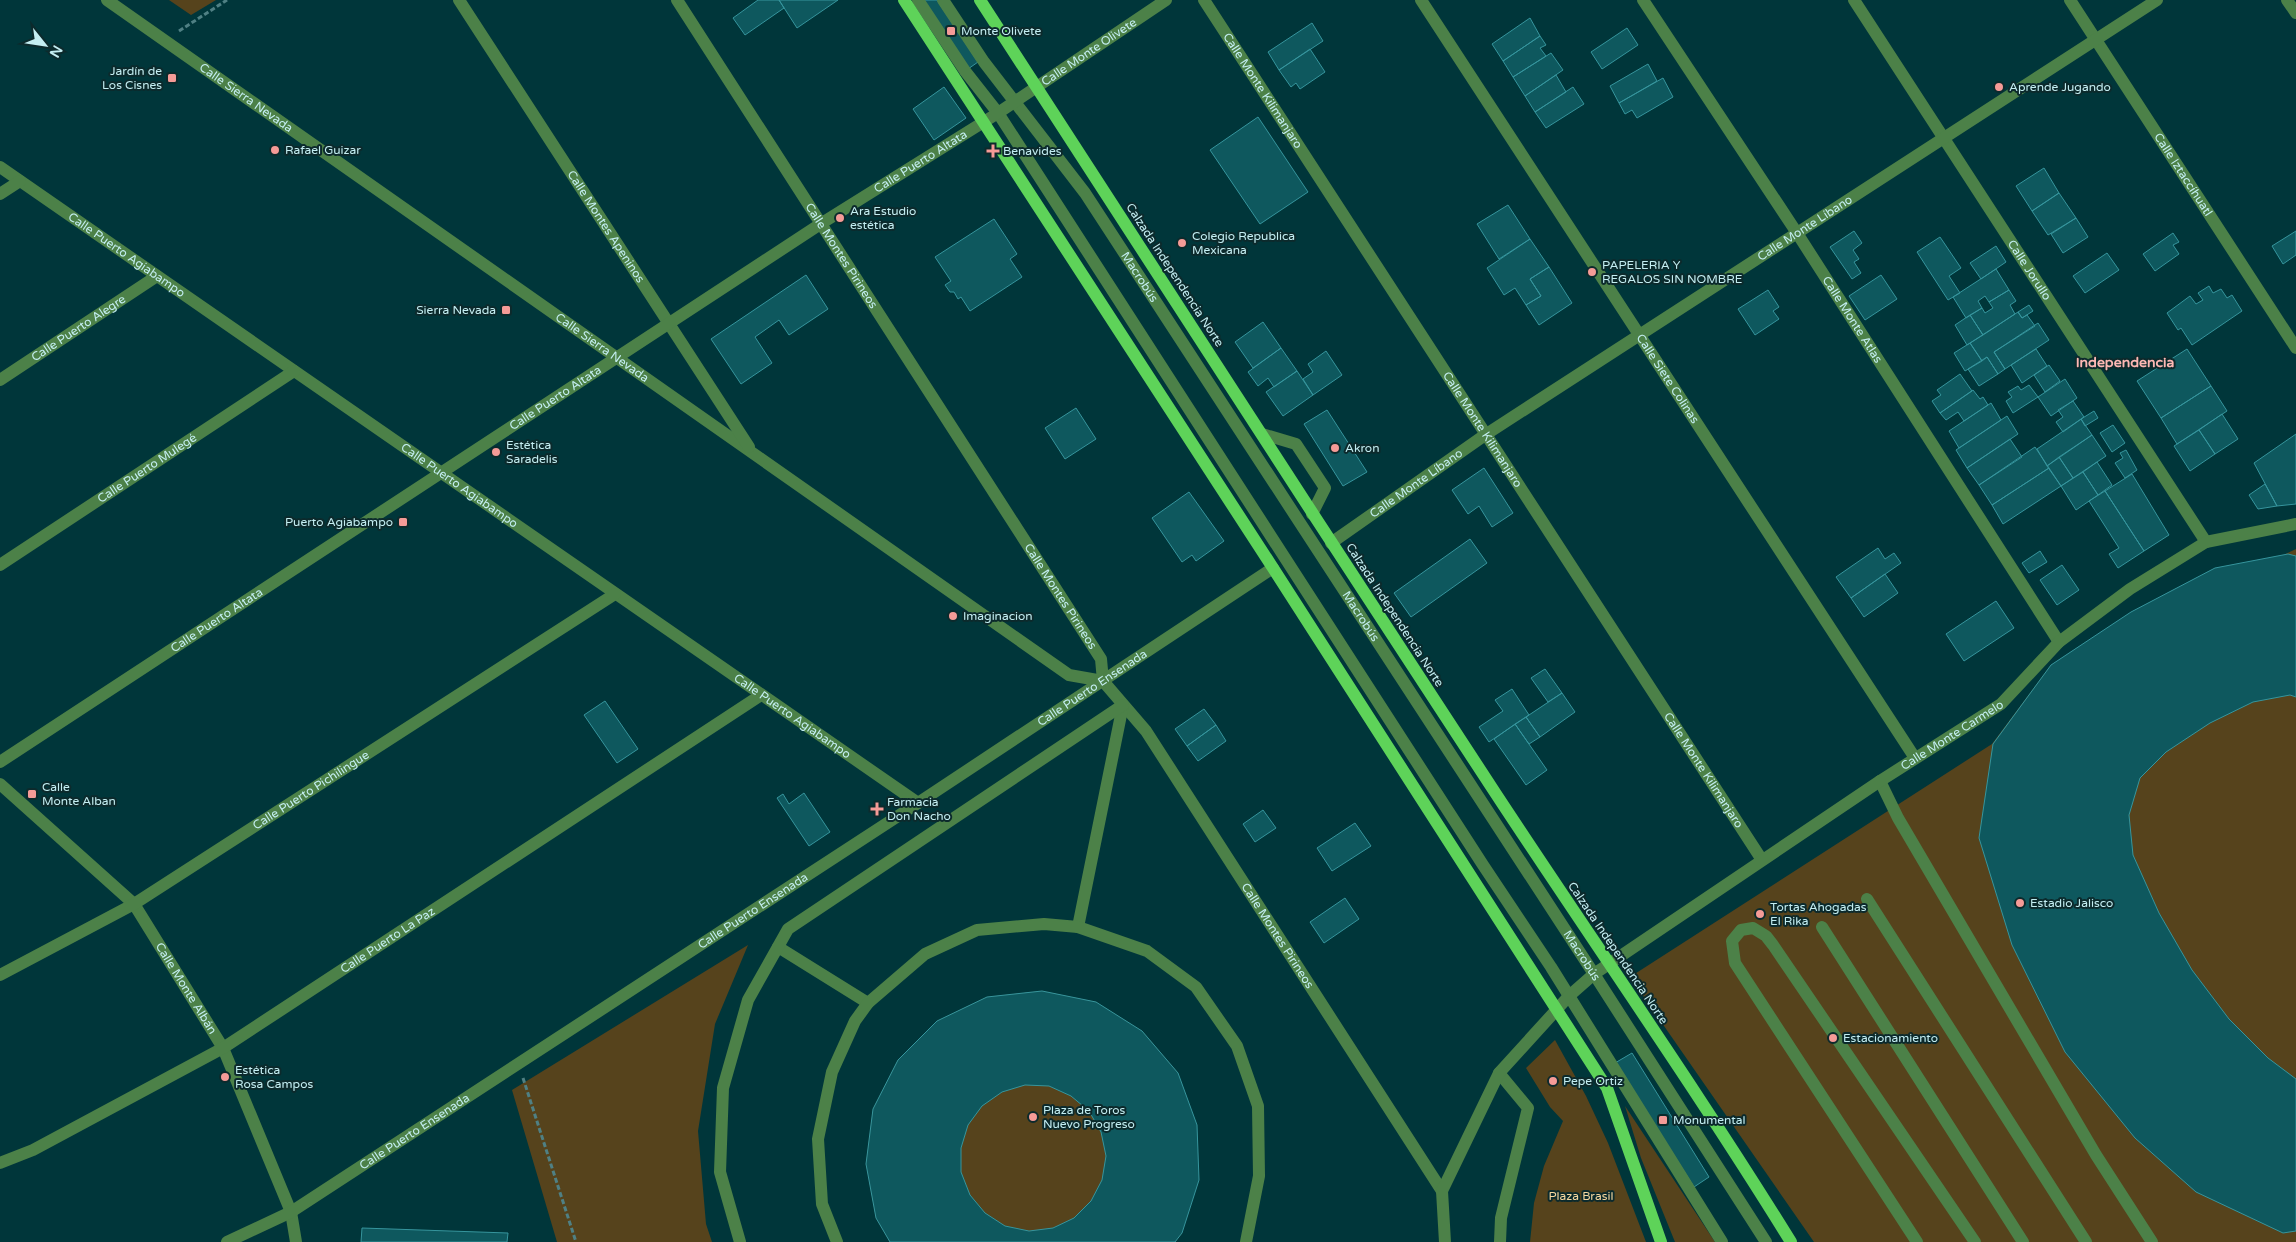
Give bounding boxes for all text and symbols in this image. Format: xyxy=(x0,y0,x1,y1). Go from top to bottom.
street label: Calle Monte Olivete xyxy=(1039,15,1139,89)
north arrow xyxy=(20,20,70,70)
place label: Monte Olivete xyxy=(961,24,1041,38)
marker: Monte Olivete xyxy=(945,25,957,37)
street label: Calle Monte Kilimanjaro xyxy=(1220,30,1305,151)
text: N xyxy=(46,42,66,60)
street label: Calle Sierra Nevada xyxy=(197,60,296,135)
place label: Jardín de Los Cisnes xyxy=(102,64,162,92)
marker: Jardín de Los Cisnes xyxy=(166,72,178,84)
place label: Aprende Jugando xyxy=(2009,80,2111,94)
marker: Aprende Jugando xyxy=(1993,81,2005,93)
street label: Calle Puerto Altata xyxy=(871,127,970,196)
street label: Calle Iztaccíhuatl xyxy=(2151,130,2215,219)
place label: Rafael Guizar xyxy=(285,143,361,157)
marker: Rafael Guizar xyxy=(269,144,281,156)
place label: Benavides xyxy=(1003,144,1062,158)
marker: Benavides xyxy=(987,145,999,157)
street label: Calle Montes Apeninos xyxy=(564,168,648,285)
street label: Calle Monte Líbano xyxy=(1755,192,1855,264)
street label: Calle Montes Pirineos xyxy=(802,200,881,311)
street label: Calzada Independencia Norte xyxy=(1123,201,1227,350)
place label: Ara Estudio estética xyxy=(850,204,916,232)
street label: Calle Puerto Agiabampo xyxy=(65,209,188,300)
marker: Ara Estudio estética xyxy=(834,212,846,224)
place label: Colegio Republica Mexicana xyxy=(1192,229,1295,257)
marker: Colegio Republica Mexicana xyxy=(1176,237,1188,249)
street label: Calle Jorullo xyxy=(2005,237,2054,303)
street label: Macrobús xyxy=(1118,249,1161,305)
place label: PAPELERIA Y REGALOS SIN NOMBRE xyxy=(1602,258,1743,286)
marker: PAPELERIA Y REGALOS SIN NOMBRE xyxy=(1586,266,1598,278)
street label: Calle Monte Atlas xyxy=(1819,274,1885,366)
street label: Calle Puerto Alegre xyxy=(29,292,128,364)
place label: Sierra Nevada xyxy=(416,303,496,317)
marker: Sierra Nevada xyxy=(500,304,512,316)
street label: Calle Sierra Nevada xyxy=(553,310,652,385)
street label: Calle Siete Colinas xyxy=(1634,331,1702,426)
district label: Independencia xyxy=(2076,354,2174,371)
street label: Calle Puerto Altata xyxy=(507,363,604,433)
street label: Calle Monte Kilimanjaro xyxy=(1440,369,1525,490)
street label: Calle Puerto Mulegé xyxy=(95,430,199,506)
place label: Estética Saradelis xyxy=(506,438,558,466)
street label: Calle Puerto Agiabampo xyxy=(398,440,521,531)
place label: Akron xyxy=(1345,441,1379,455)
marker: Akron xyxy=(1329,442,1341,454)
marker: Estética Saradelis xyxy=(490,446,502,458)
street label: Calle Monte Líbano xyxy=(1367,446,1465,521)
place label: Puerto Agiabampo xyxy=(285,515,393,529)
marker: Puerto Agiabampo xyxy=(397,516,409,528)
street label: Calle Montes Pirineos xyxy=(1021,541,1100,652)
street label: Calzada Independencia Norte xyxy=(1343,541,1447,690)
street label: Calle Puerto Altata xyxy=(168,585,265,655)
street label: Macrobús xyxy=(1339,589,1382,644)
place label: Imaginacion xyxy=(963,609,1033,623)
marker: Imaginacion xyxy=(947,610,959,622)
street label: Calle Puerto Ensenada xyxy=(1035,646,1149,729)
street label: Calle Puerto Agiabampo xyxy=(731,671,854,761)
street label: Calle Monte Carmelo xyxy=(1898,697,2006,773)
street label: Calle Monte Kilimanjaro xyxy=(1661,710,1746,831)
street label: Calle Puerto Pichilingue xyxy=(250,747,372,833)
place label: Calle Monte Alban xyxy=(42,780,116,808)
marker: Calle Monte Alban xyxy=(26,788,38,800)
place label: Farmacia Don Nacho xyxy=(887,795,951,823)
marker: Farmacia Don Nacho xyxy=(871,803,883,815)
street label: Calle Puerto Ensenada xyxy=(695,870,810,952)
street label: Calzada Independencia Norte xyxy=(1565,879,1671,1027)
street label: Calle Montes Pirineos xyxy=(1239,880,1317,991)
place label: Estadio Jalisco xyxy=(2030,896,2113,910)
marker: Estadio Jalisco xyxy=(2014,897,2026,909)
place label: Tortas Ahogadas El Rika xyxy=(1770,900,1867,928)
street label: Calle Puerto La Paz xyxy=(338,904,437,976)
marker: Tortas Ahogadas El Rika xyxy=(1754,908,1766,920)
street label: Macrobús xyxy=(1561,928,1604,984)
street label: Calle Monte Albán xyxy=(153,940,220,1037)
place label: Estacionamiento xyxy=(1843,1031,1938,1045)
marker: Estacionamiento xyxy=(1827,1032,1839,1044)
place label: Estética Rosa Campos xyxy=(235,1063,313,1091)
marker: Estética Rosa Campos xyxy=(219,1071,231,1083)
place label: Pepe Ortiz xyxy=(1563,1074,1623,1088)
marker: Pepe Ortiz xyxy=(1547,1075,1559,1087)
street label: Calle Puerto Ensenada xyxy=(357,1091,472,1172)
place label: Plaza de Toros Nuevo Progreso xyxy=(1043,1103,1135,1131)
marker: Plaza de Toros Nuevo Progreso xyxy=(1027,1111,1039,1123)
place label: Monumental xyxy=(1673,1113,1746,1127)
marker: Monumental xyxy=(1657,1114,1669,1126)
park label: Plaza Brasil xyxy=(1549,1189,1613,1203)

